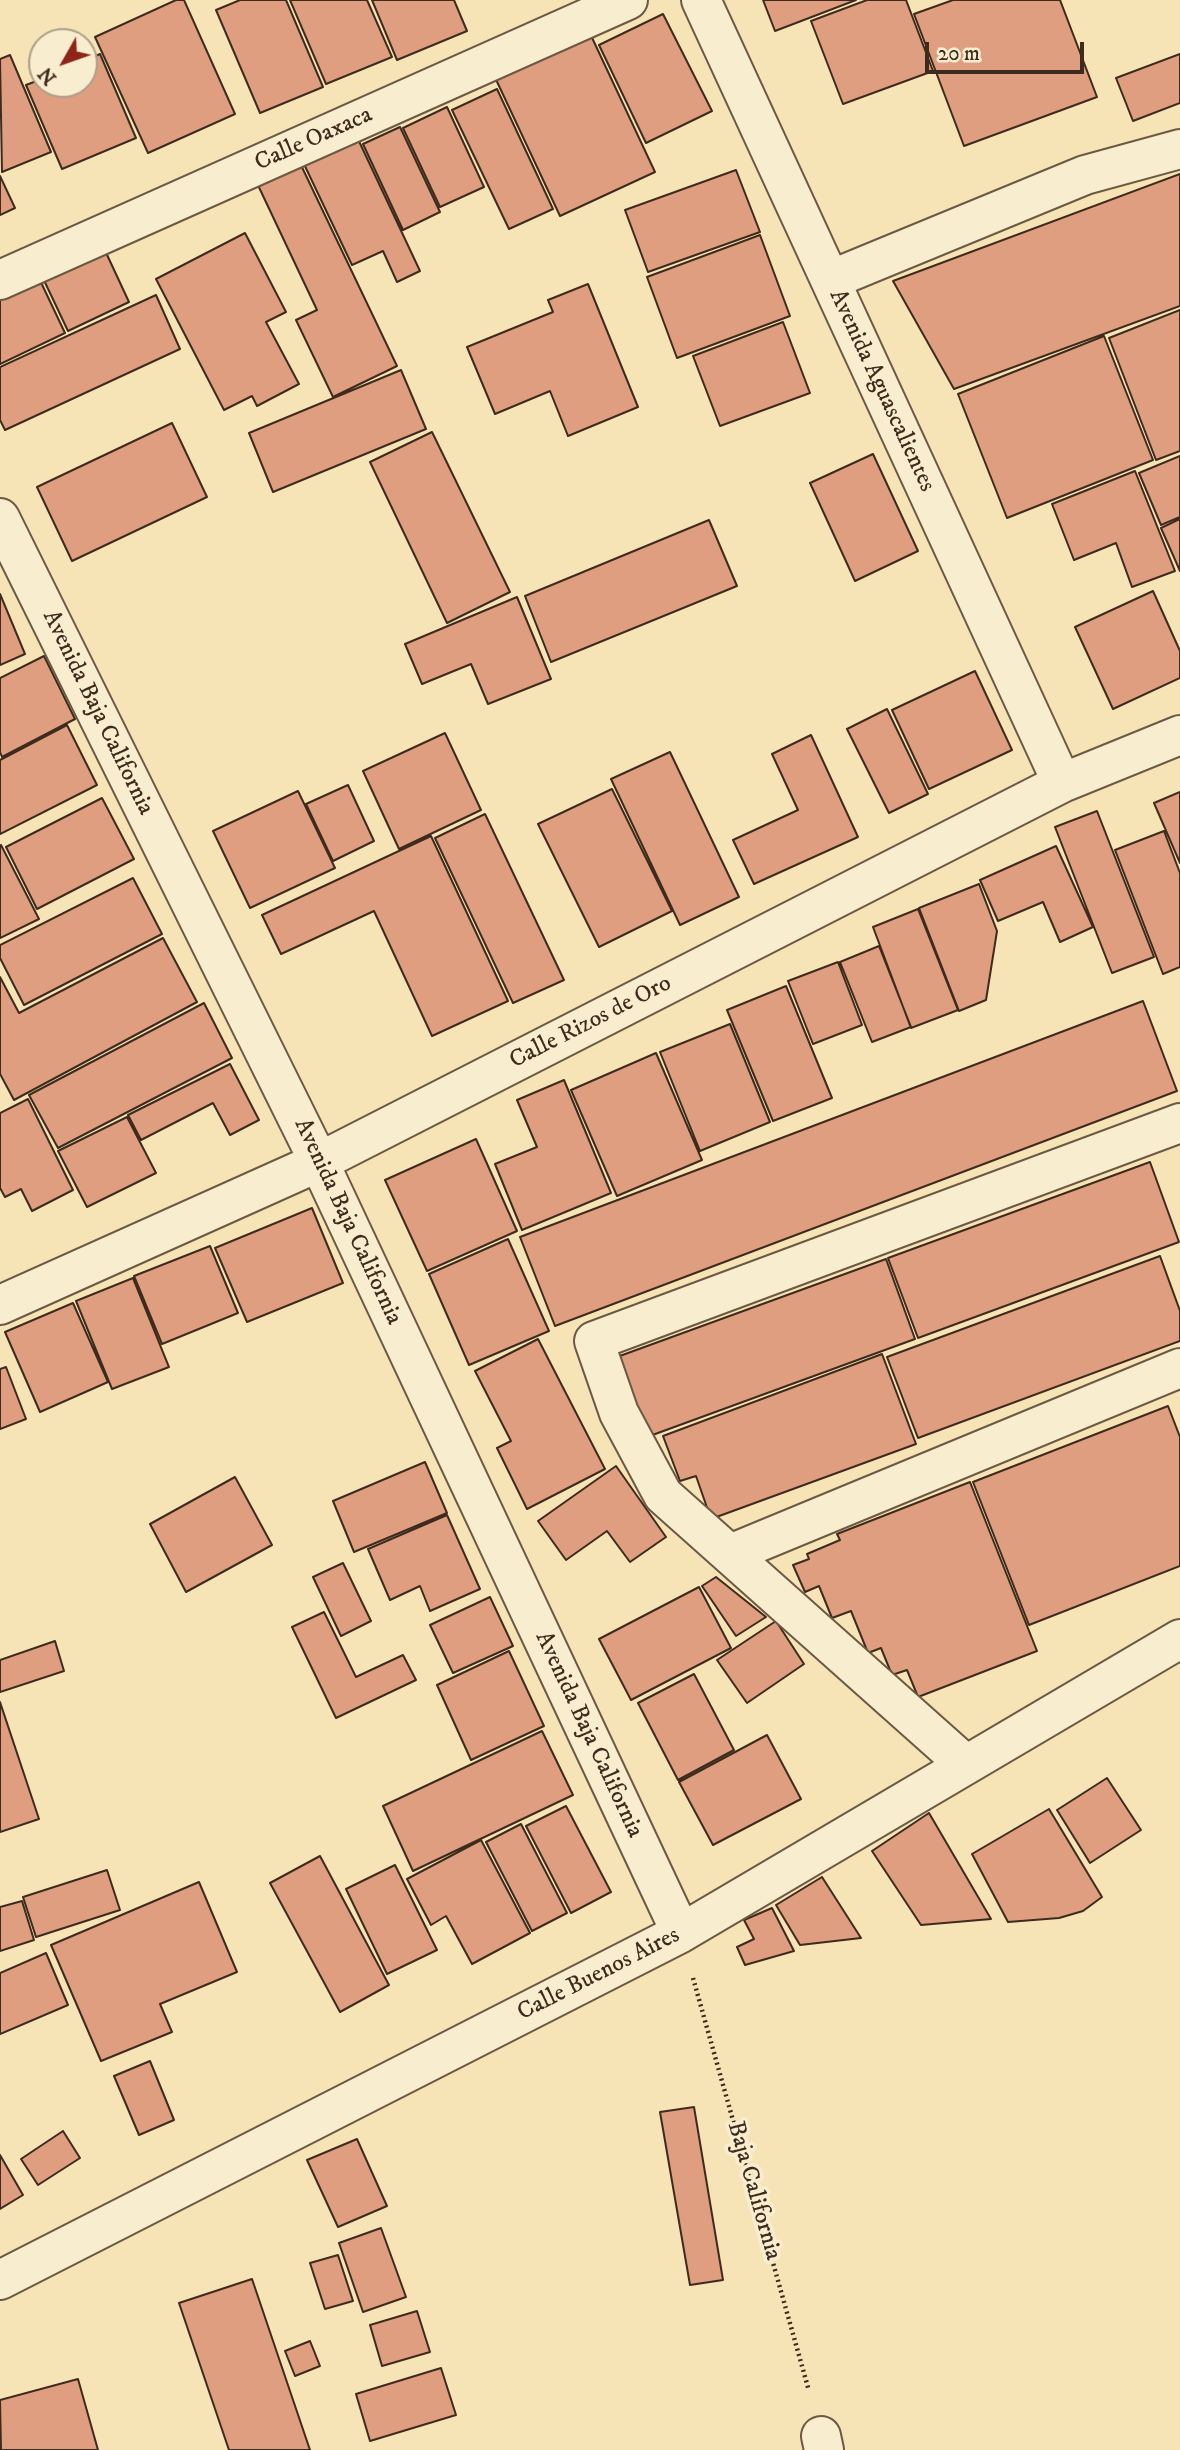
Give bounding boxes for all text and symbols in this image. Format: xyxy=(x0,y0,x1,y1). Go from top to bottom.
north arrow xyxy=(28,28,98,98)
scale bar xyxy=(928,28,1087,72)
text: 20 m xyxy=(938,41,980,67)
text: N xyxy=(34,62,62,89)
street label: Calle Oaxaca xyxy=(251,101,377,179)
street label: Avenida Aguascalientes xyxy=(821,285,941,497)
street label: Avenida Baja California xyxy=(35,606,159,820)
street label: Calle Rizos de Oro xyxy=(505,970,677,1076)
street label: Avenida Baja California xyxy=(287,1114,407,1330)
street label: Avenida Baja California xyxy=(528,1627,648,1843)
street label: Calle Buenos Aires xyxy=(513,1922,685,2028)
street label: Baja California xyxy=(719,2118,787,2264)

